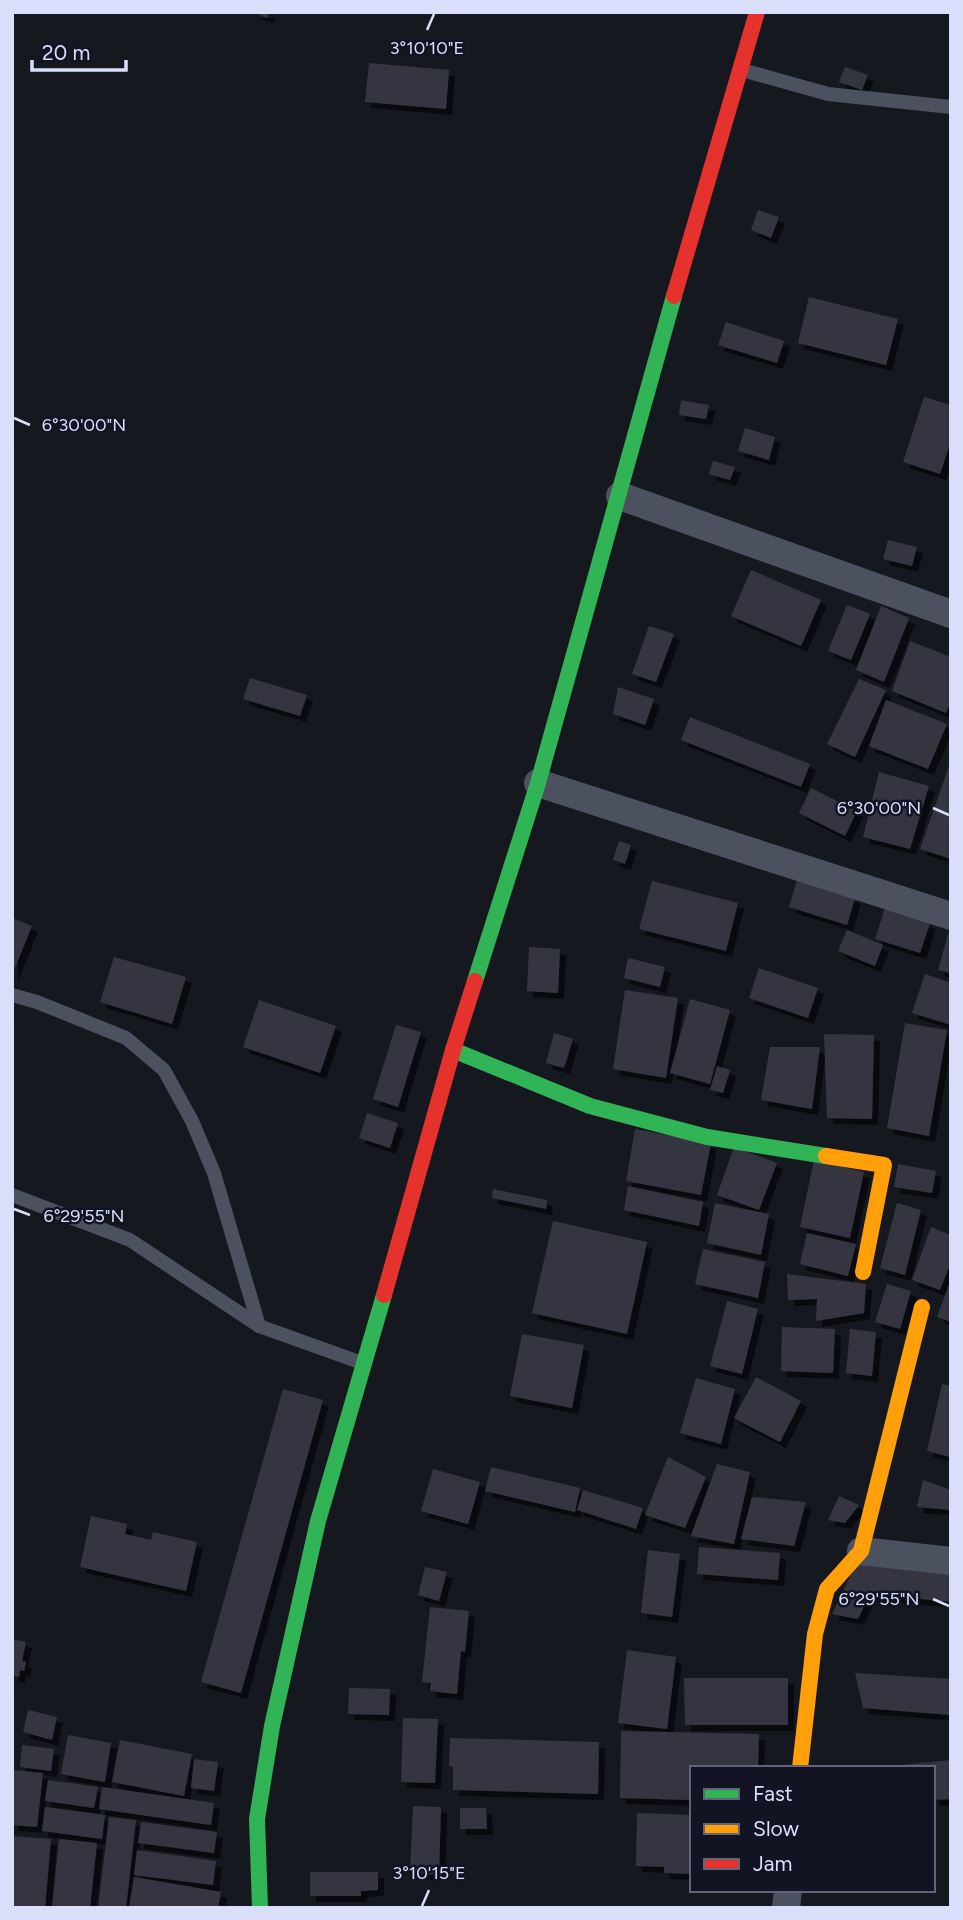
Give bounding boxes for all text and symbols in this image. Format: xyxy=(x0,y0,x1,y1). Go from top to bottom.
scale bar xyxy=(32,28,126,72)
text: 3°10'10"E xyxy=(390,37,464,59)
text: 20 m xyxy=(42,40,90,65)
text: 6°30'00"N xyxy=(42,414,126,436)
text: 6°30'00"N xyxy=(837,797,921,819)
text: 6°29'55"N xyxy=(43,1205,125,1227)
text: 6°29'55"N xyxy=(838,1588,920,1610)
legend xyxy=(690,1766,935,1892)
text: Fast xyxy=(753,1781,793,1806)
text: Slow xyxy=(753,1816,799,1841)
text: Jam xyxy=(753,1851,792,1876)
text: 3°10'15"E xyxy=(392,1862,466,1884)

